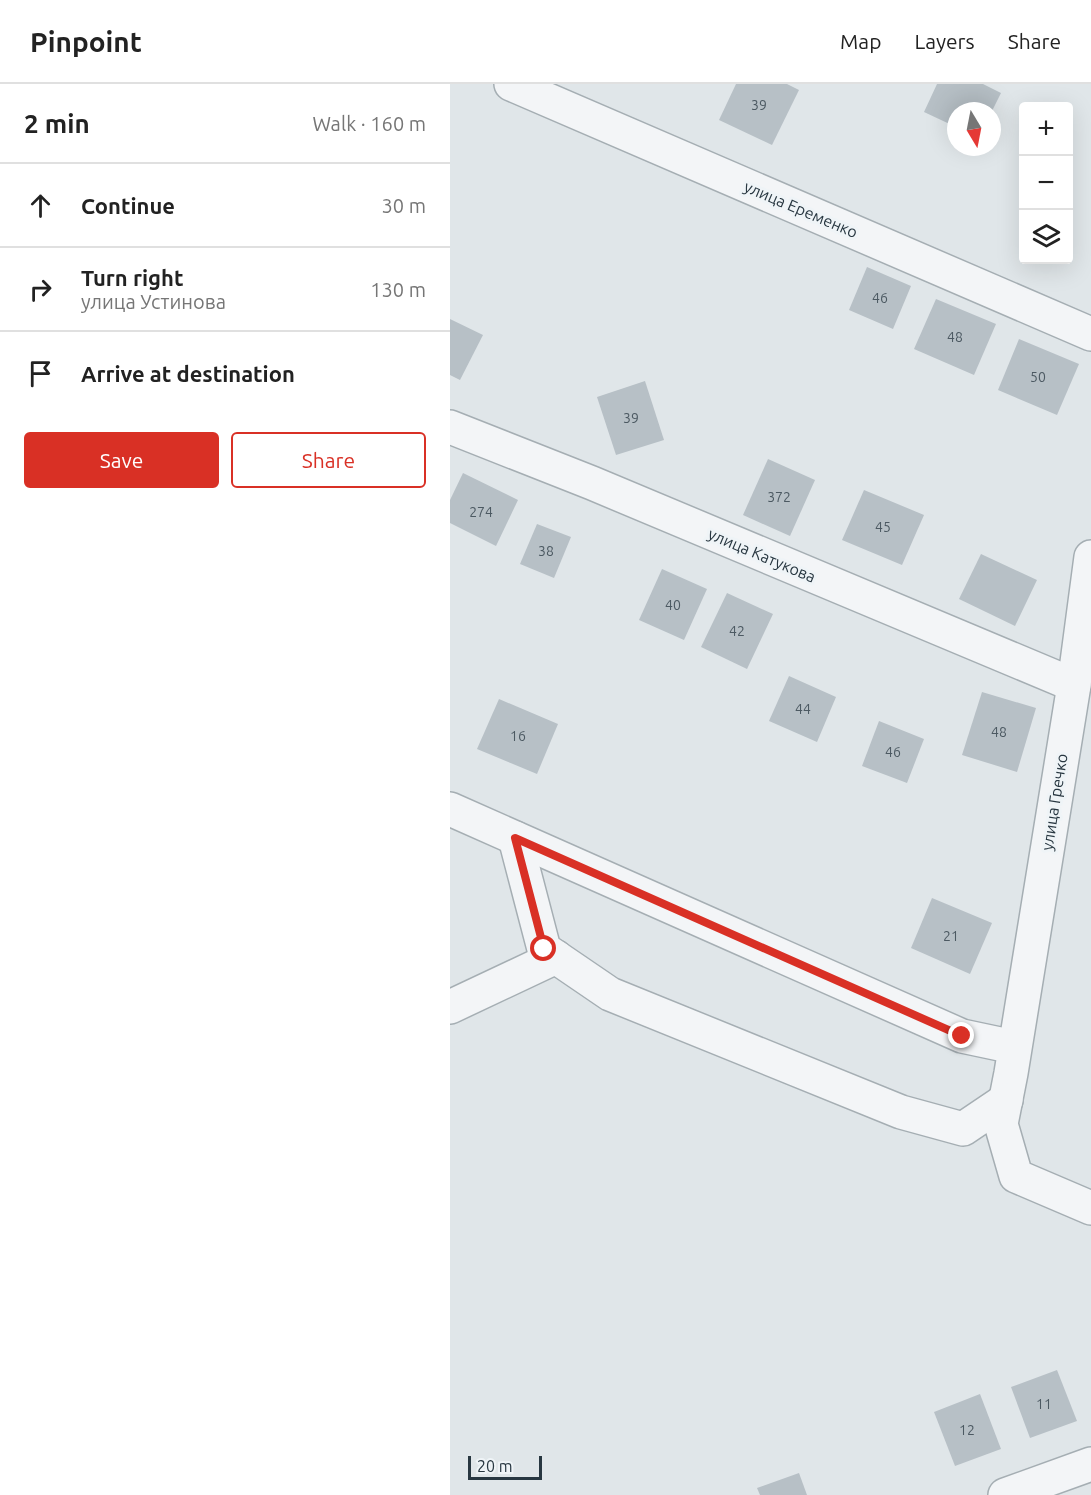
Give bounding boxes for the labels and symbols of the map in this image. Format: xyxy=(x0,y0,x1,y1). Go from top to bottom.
house number: 39 xyxy=(751,97,767,113)
north arrow xyxy=(947,102,1001,156)
street label: улица Еременко xyxy=(741,177,861,241)
house number: 46 xyxy=(872,290,888,306)
house number: 48 xyxy=(947,329,963,345)
house number: 50 xyxy=(1030,369,1046,385)
house number: 39 xyxy=(623,410,639,426)
house number: 372 xyxy=(767,489,791,505)
house number: 274 xyxy=(469,504,493,520)
house number: 45 xyxy=(875,519,891,535)
street label: улица Катукова xyxy=(706,524,818,586)
house number: 38 xyxy=(538,543,554,559)
house number: 40 xyxy=(665,597,681,613)
house number: 42 xyxy=(729,623,745,639)
house number: 44 xyxy=(795,701,811,717)
house number: 48 xyxy=(991,724,1007,740)
house number: 16 xyxy=(510,728,526,744)
house number: 46 xyxy=(885,744,901,760)
street label: улица Гречко xyxy=(1037,752,1071,852)
house number: 21 xyxy=(943,928,959,944)
route start xyxy=(530,935,556,961)
route end xyxy=(948,1022,974,1048)
house number: 11 xyxy=(1036,1396,1052,1412)
house number: 12 xyxy=(959,1422,975,1438)
scale bar xyxy=(468,1453,542,1480)

